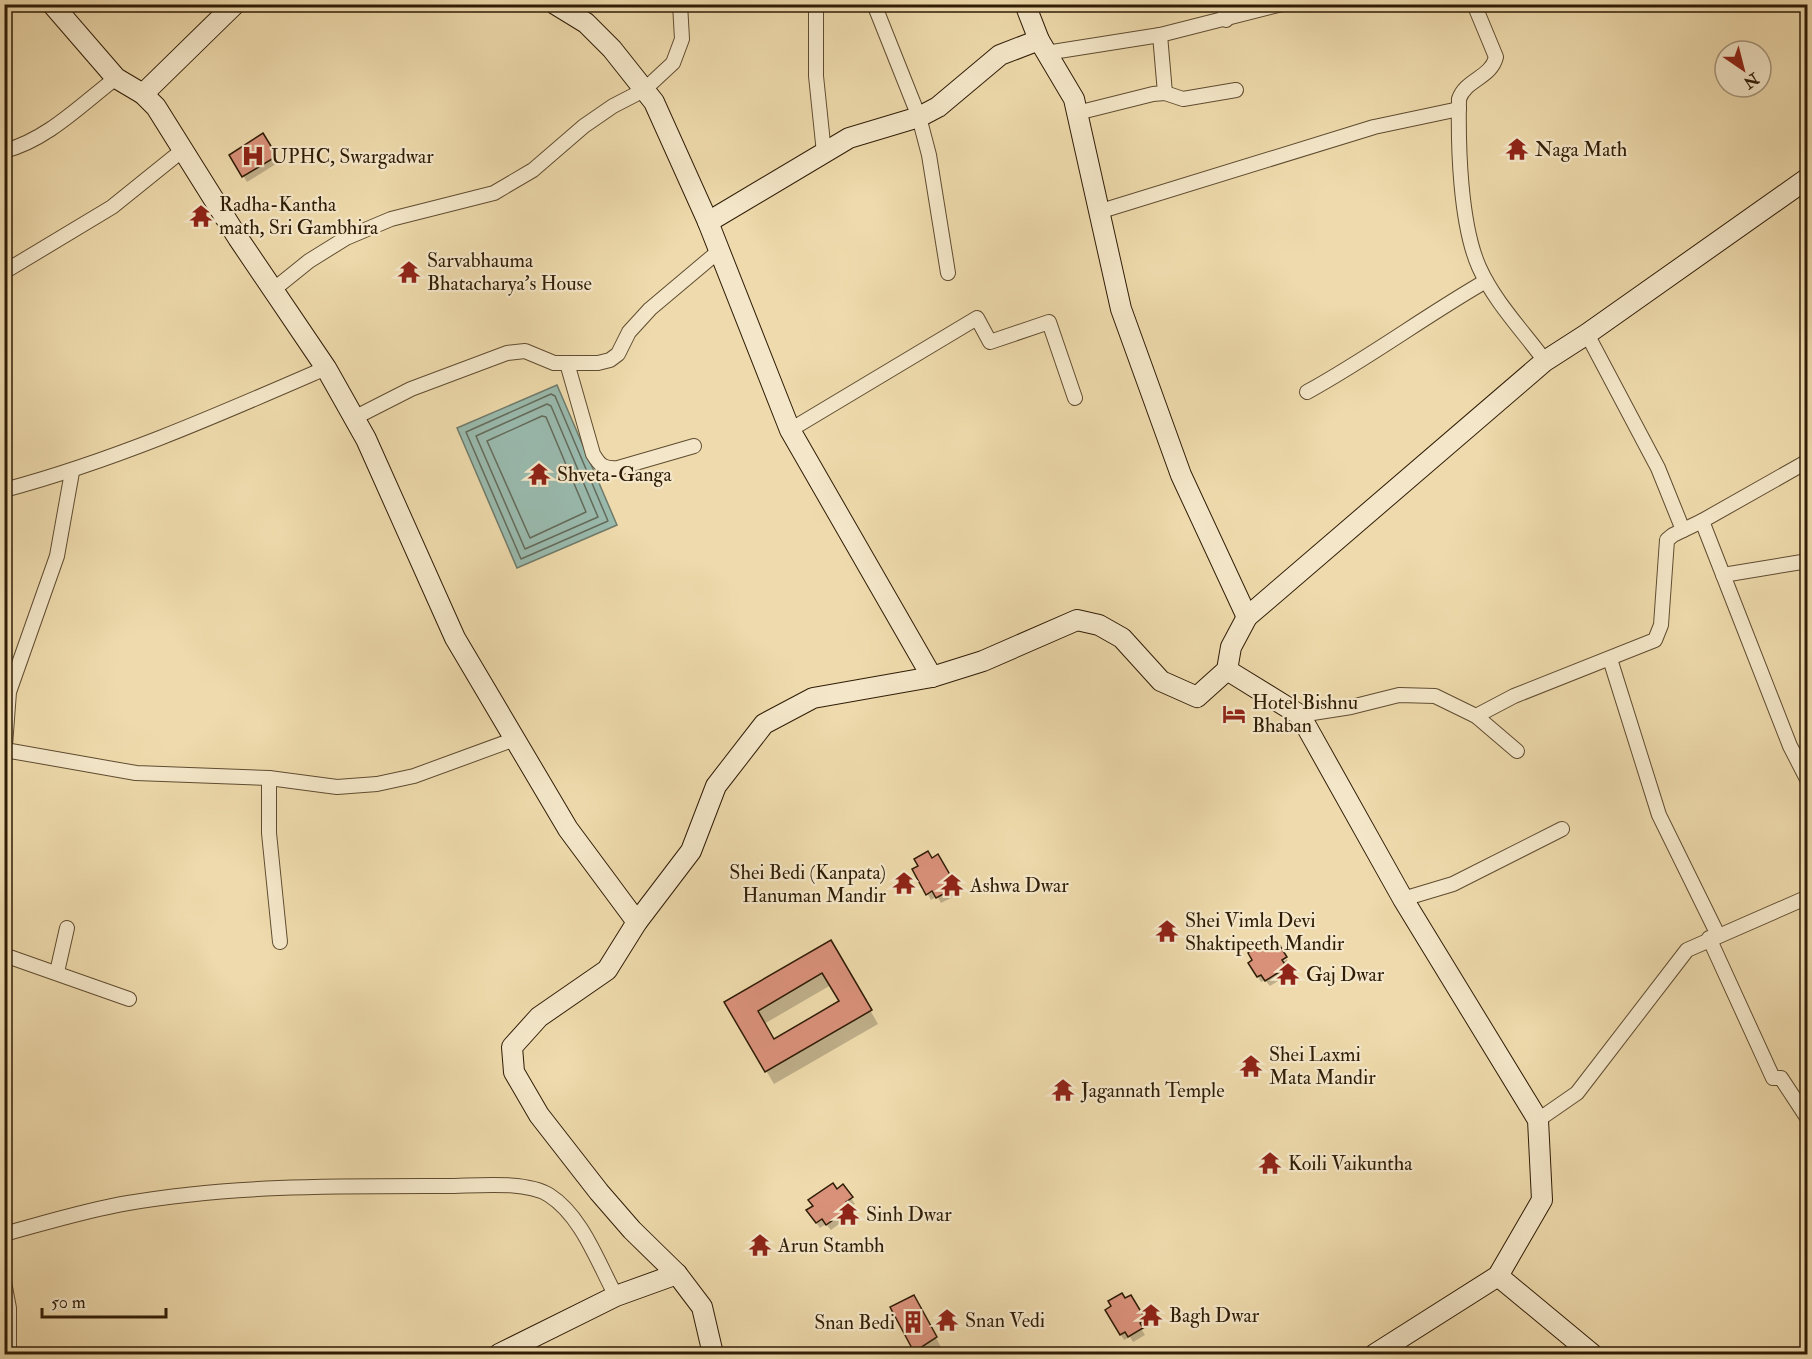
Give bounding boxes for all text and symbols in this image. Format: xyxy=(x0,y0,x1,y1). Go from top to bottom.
north arrow xyxy=(1713,39,1773,99)
text: N xyxy=(1739,68,1763,93)
temple icon: Naga Math xyxy=(1504,136,1530,162)
place label: Naga Math xyxy=(1535,137,1628,162)
hospital icon: UPHC, Swargadwar xyxy=(240,143,266,169)
place label: UPHC, Swargadwar xyxy=(271,144,434,169)
place label: Radha-Kantha math, Sri Gambhira xyxy=(219,192,379,240)
temple icon: Radha-Kantha math, Sri Gambhira xyxy=(188,203,214,229)
place label: Sarvabhauma Bhatacharya's House xyxy=(427,248,592,296)
temple icon: Sarvabhauma Bhatacharya's House xyxy=(396,259,422,285)
temple icon: Shveta-Ganga xyxy=(526,461,552,487)
place label: Shveta-Ganga xyxy=(557,462,672,487)
place label: Hotel Bishnu Bhaban xyxy=(1252,690,1358,738)
hotel icon: Hotel Bishnu Bhaban xyxy=(1221,701,1247,727)
place label: Shei Bedi (Kanpata) Hanuman Mandir xyxy=(729,860,887,908)
temple icon: Shei Bedi (Kanpata) Hanuman Mandir xyxy=(891,870,917,896)
temple icon: Ashwa Dwar xyxy=(939,872,965,898)
place label: Ashwa Dwar xyxy=(969,873,1069,898)
place label: Shei Vimla Devi Shaktipeeth Mandir xyxy=(1185,908,1345,957)
temple icon: Shei Vimla Devi Shaktipeeth Mandir xyxy=(1154,918,1180,944)
temple icon: Gaj Dwar xyxy=(1275,961,1301,987)
place label: Gaj Dwar xyxy=(1306,962,1385,987)
place label: Shei Laxmi Mata Mandir xyxy=(1269,1042,1376,1090)
temple icon: Shei Laxmi Mata Mandir xyxy=(1238,1053,1264,1079)
temple icon: Jagannath Temple xyxy=(1050,1077,1076,1103)
place label: Jagannath Temple xyxy=(1080,1078,1225,1104)
temple icon: Koili Vaikuntha xyxy=(1257,1150,1283,1176)
place label: Koili Vaikuntha xyxy=(1288,1151,1413,1176)
temple icon: Sinh Dwar xyxy=(835,1201,861,1227)
place label: Sinh Dwar xyxy=(866,1202,952,1227)
temple icon: Arun Stambh xyxy=(747,1232,773,1258)
place label: Arun Stambh xyxy=(777,1233,885,1258)
scale bar xyxy=(42,1281,166,1319)
text: 50 m xyxy=(51,1291,86,1314)
temple icon: Bagh Dwar xyxy=(1138,1302,1164,1328)
place label: Bagh Dwar xyxy=(1169,1303,1260,1328)
temple icon: Snan Vedi xyxy=(934,1307,960,1333)
place label: Snan Vedi xyxy=(965,1308,1045,1333)
building icon: Snan Bedi xyxy=(900,1309,926,1335)
place label: Snan Bedi xyxy=(814,1310,895,1335)

